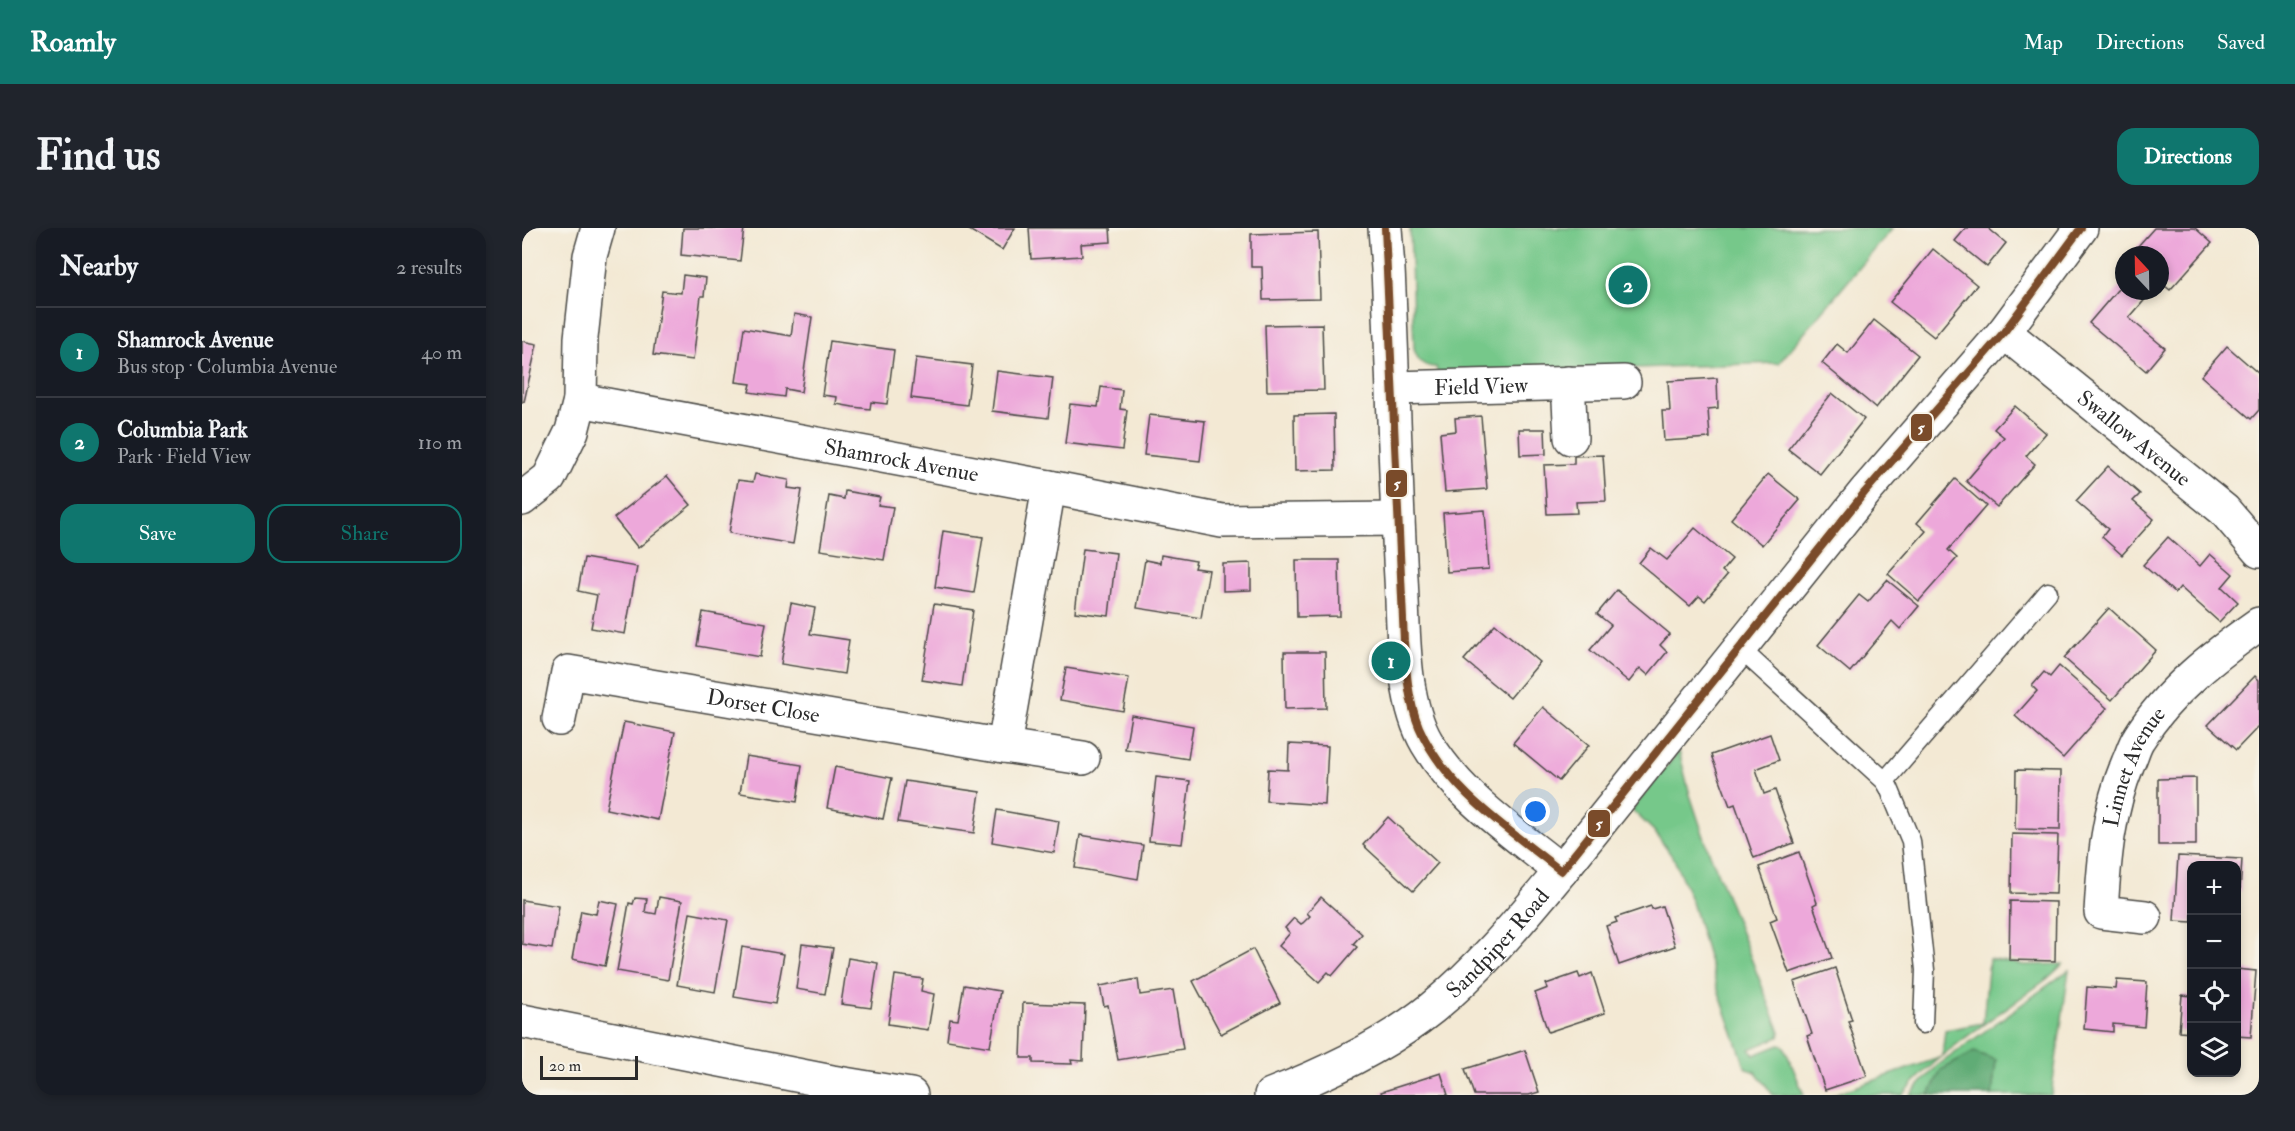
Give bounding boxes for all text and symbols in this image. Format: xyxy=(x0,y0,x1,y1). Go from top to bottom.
text: Roamly xyxy=(30,25,116,60)
text: Map xyxy=(2023,29,2063,56)
text: Directions xyxy=(2096,29,2184,56)
text: Saved xyxy=(2217,29,2265,56)
button: Directions xyxy=(2117,128,2259,185)
text: Find us xyxy=(36,130,160,182)
north arrow xyxy=(2115,246,2169,300)
text: Nearby xyxy=(60,251,138,283)
text: 2 results xyxy=(396,255,462,280)
pin: 2 xyxy=(1608,262,1648,308)
text: Shamrock Avenue xyxy=(117,326,273,354)
text: 1 xyxy=(76,340,83,365)
text: 40 m xyxy=(421,340,462,365)
text: Bus stop · Columbia Avenue xyxy=(117,354,337,379)
street label: Field View xyxy=(1434,371,1529,402)
street label: Swallow Avenue xyxy=(2071,384,2196,493)
line badge: 5 xyxy=(1910,413,1933,442)
text: Columbia Park xyxy=(117,416,248,444)
text: 5 xyxy=(1917,418,1925,438)
text: 2 xyxy=(74,430,85,455)
text: 110 m xyxy=(418,430,462,455)
street label: Shamrock Avenue xyxy=(822,433,981,489)
text: Park · Field View xyxy=(117,444,251,469)
line badge: 5 xyxy=(1385,469,1408,498)
text: 5 xyxy=(1393,474,1401,494)
button: Save xyxy=(60,504,255,563)
button: Share xyxy=(267,504,462,563)
pin: 1 xyxy=(1372,638,1410,684)
street label: Dorset Close xyxy=(705,683,822,730)
street label: Linnet Avenue xyxy=(2097,701,2172,829)
your location xyxy=(1521,797,1550,826)
line badge: 5 xyxy=(1587,809,1611,838)
text: 5 xyxy=(1595,814,1603,834)
map controls xyxy=(2187,861,2241,1077)
button: + xyxy=(2187,861,2241,915)
street label: Sandpiper Road xyxy=(1440,883,1556,1004)
button: − xyxy=(2187,915,2241,969)
button: locate xyxy=(2187,969,2241,1023)
button: layers xyxy=(2187,1023,2241,1077)
scale bar xyxy=(540,1053,638,1080)
text: 20 m xyxy=(549,1056,581,1076)

